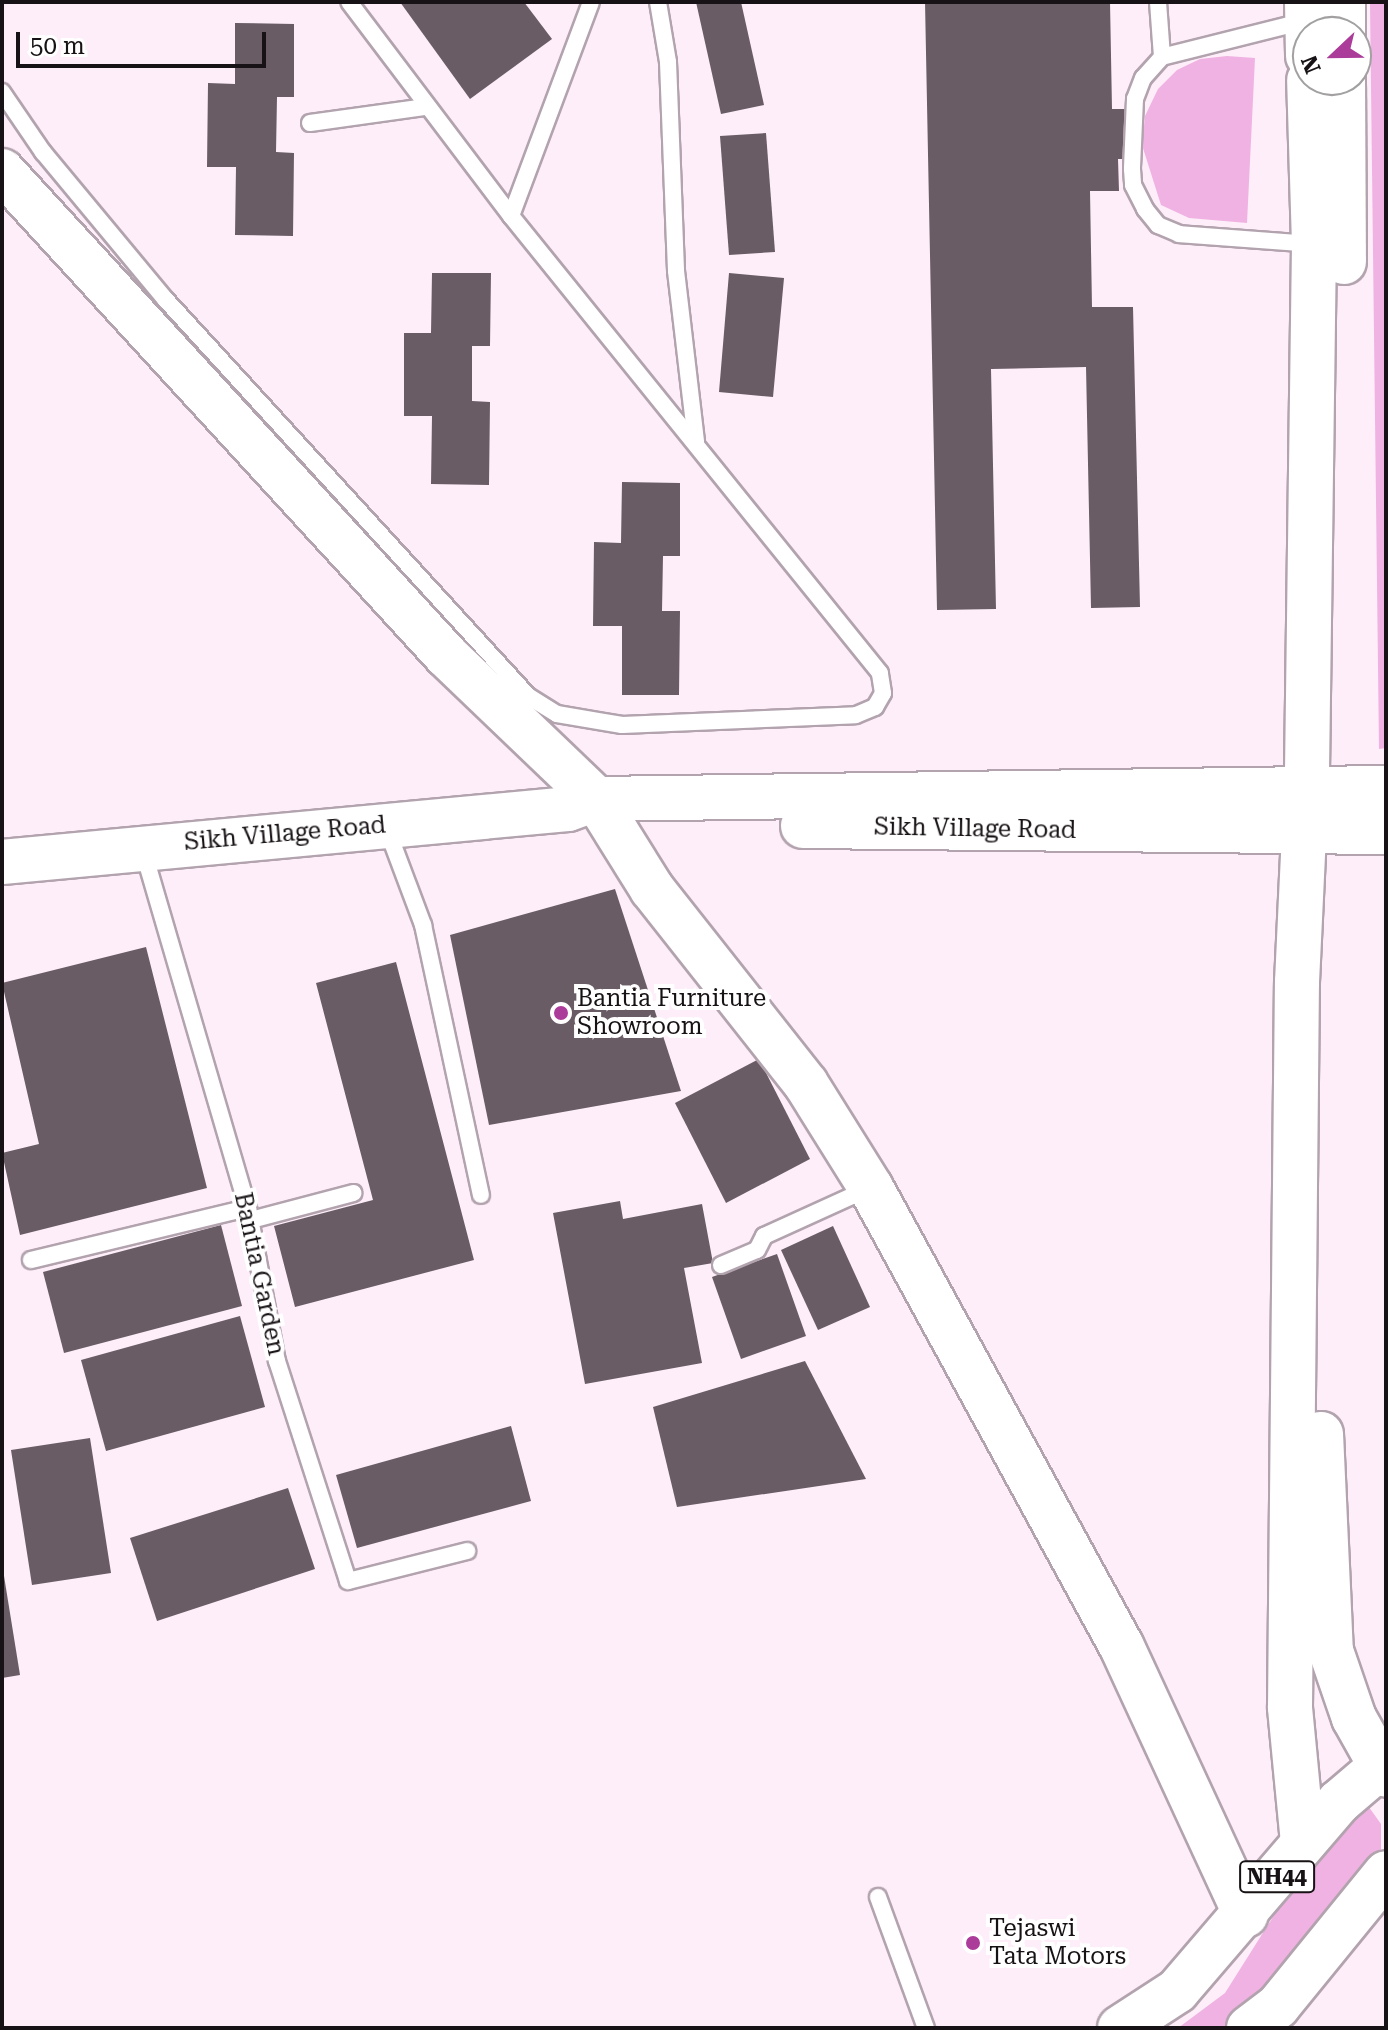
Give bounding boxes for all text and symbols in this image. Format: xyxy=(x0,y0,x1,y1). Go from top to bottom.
scale bar xyxy=(20,16,270,66)
north arrow xyxy=(1292,16,1372,96)
text: 50 m xyxy=(30,32,85,60)
text: N xyxy=(1296,52,1326,77)
street label: Sikh Village Road xyxy=(183,811,387,857)
street label: Sikh Village Road xyxy=(874,813,1076,845)
place label: Bantia Furniture Showroom xyxy=(577,985,766,1041)
marker: Bantia Furniture Showroom xyxy=(552,1004,570,1022)
street label: Bantia Garden xyxy=(228,1190,290,1358)
road number: NH44 xyxy=(1239,1859,1315,1895)
place label: Tejaswi Tata Motors xyxy=(989,1915,1126,1971)
marker: Tejaswi Tata Motors xyxy=(964,1934,982,1952)

